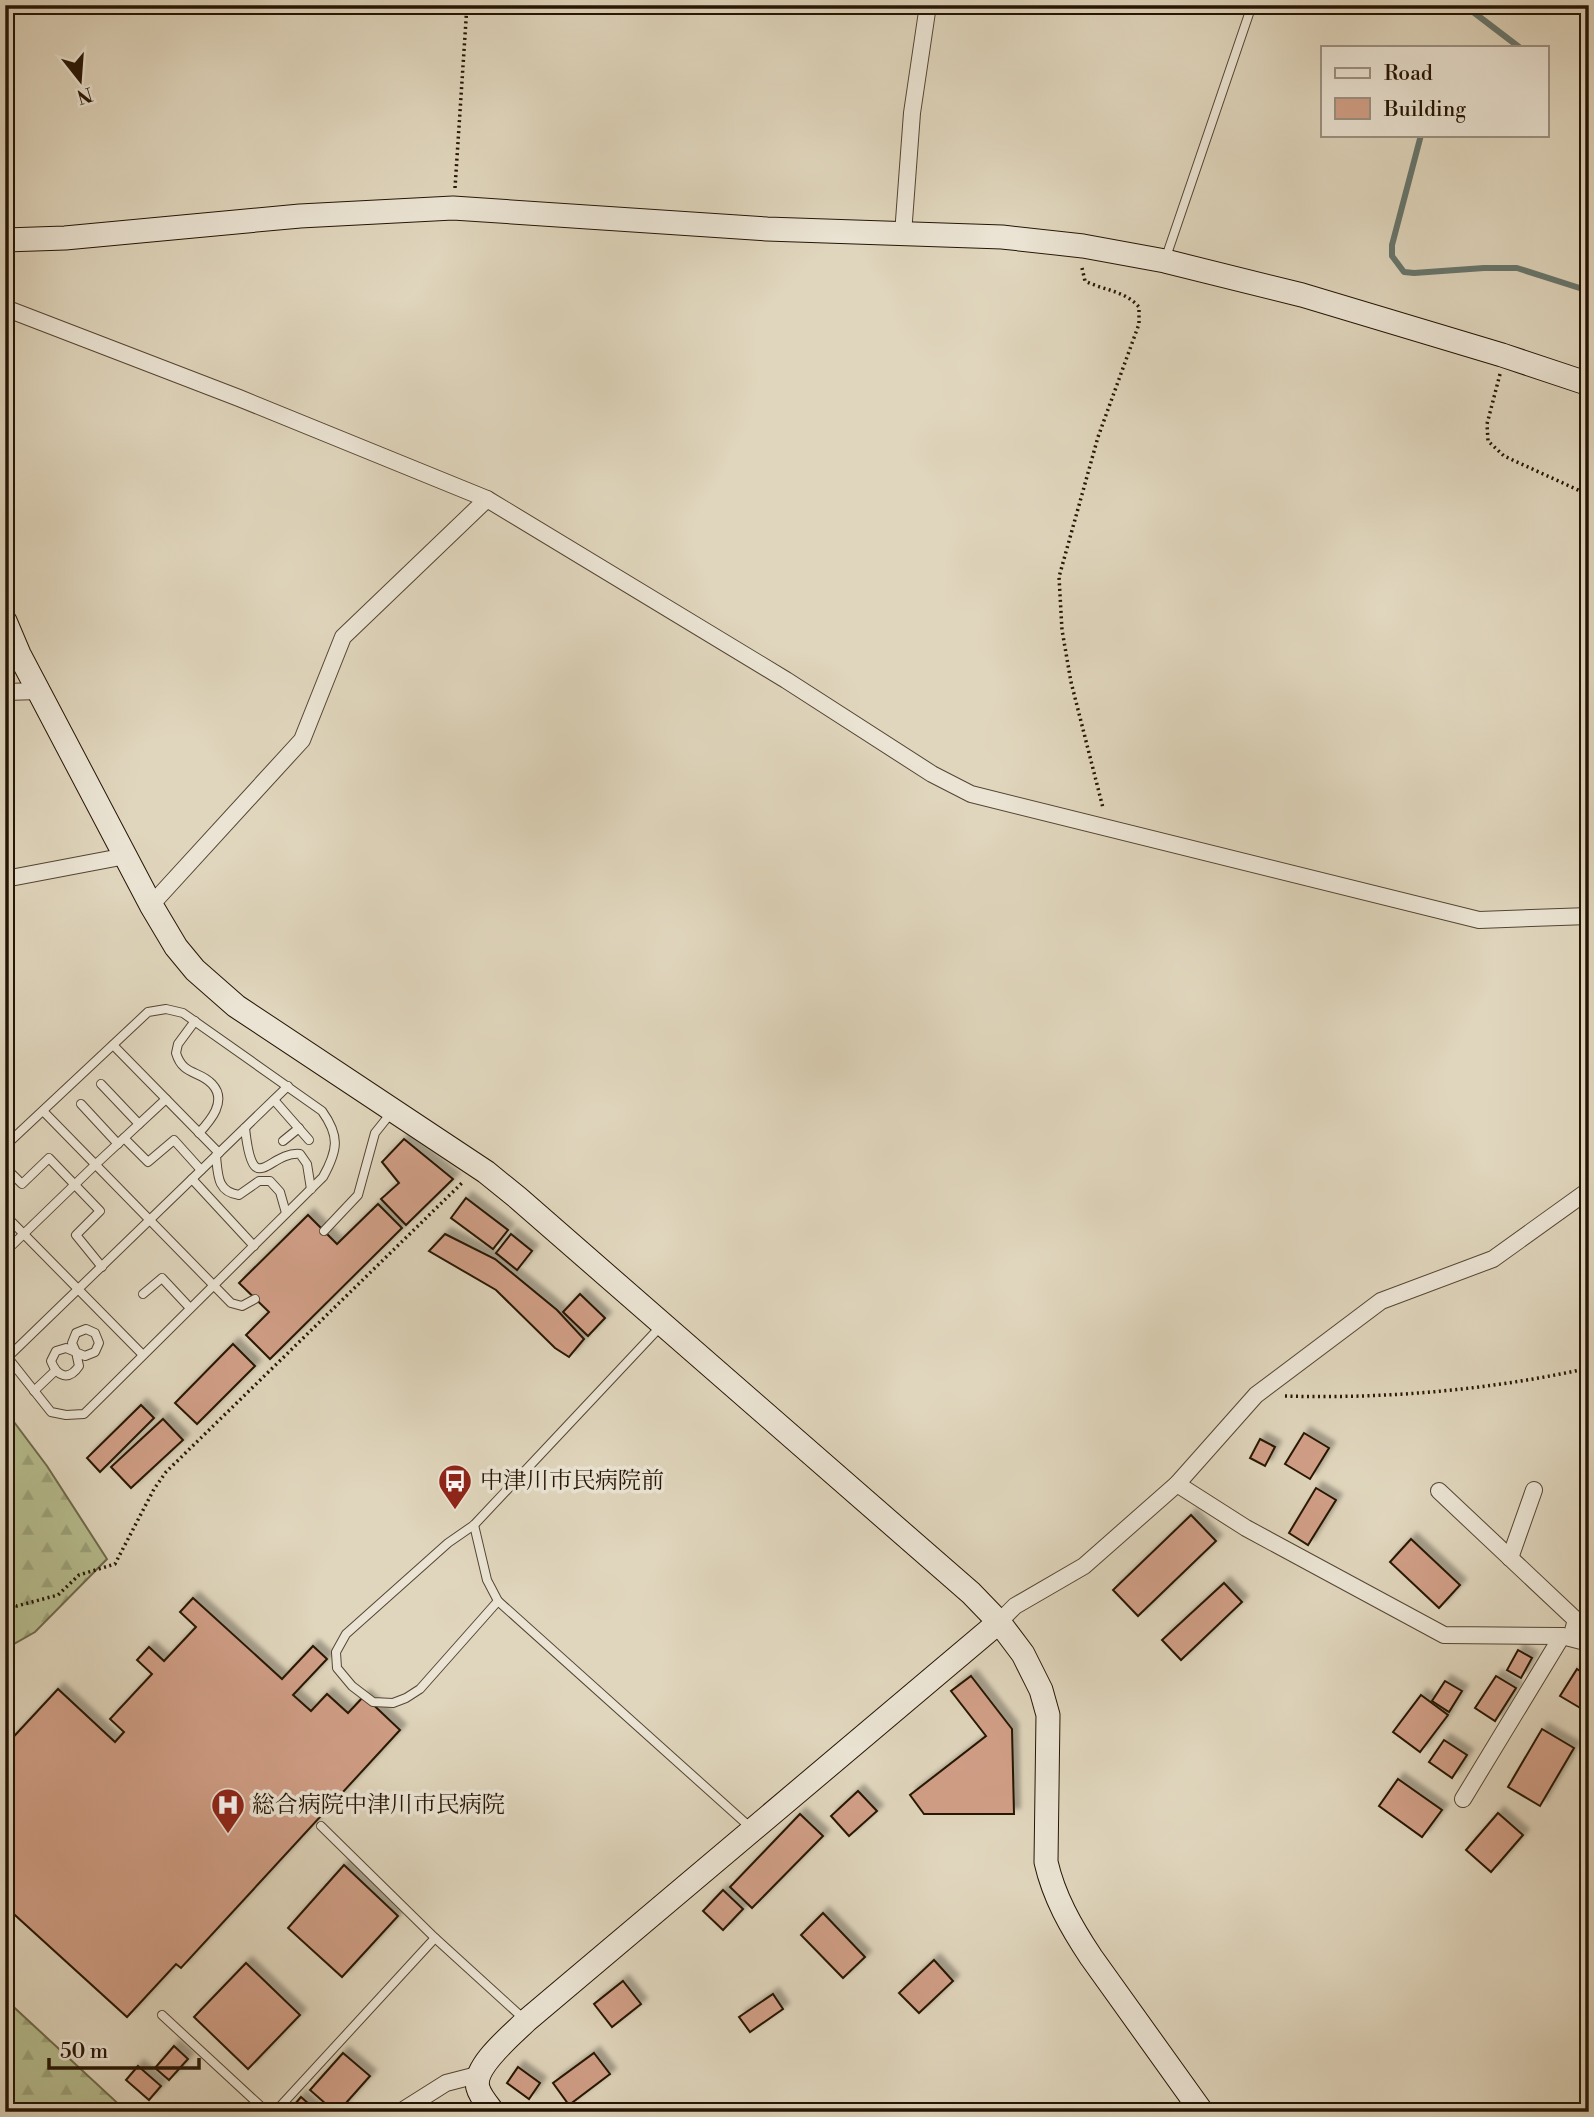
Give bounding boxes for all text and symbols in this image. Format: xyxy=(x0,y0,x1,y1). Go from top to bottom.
north arrow xyxy=(46,46,116,116)
legend xyxy=(1321,46,1548,136)
text: Road xyxy=(1384,61,1433,87)
text: N xyxy=(74,82,95,109)
text: Building xyxy=(1383,97,1466,123)
bus stop icon: 中津川市民病院前 xyxy=(436,1462,474,1511)
place label: 中津川市民病院前 xyxy=(480,1467,664,1495)
hospital icon: 総合病院中津川市民病院 xyxy=(209,1786,247,1835)
place label: 総合病院中津川市民病院 xyxy=(252,1791,505,1819)
scale bar xyxy=(49,2026,200,2070)
text: 50 m xyxy=(60,2039,108,2065)

